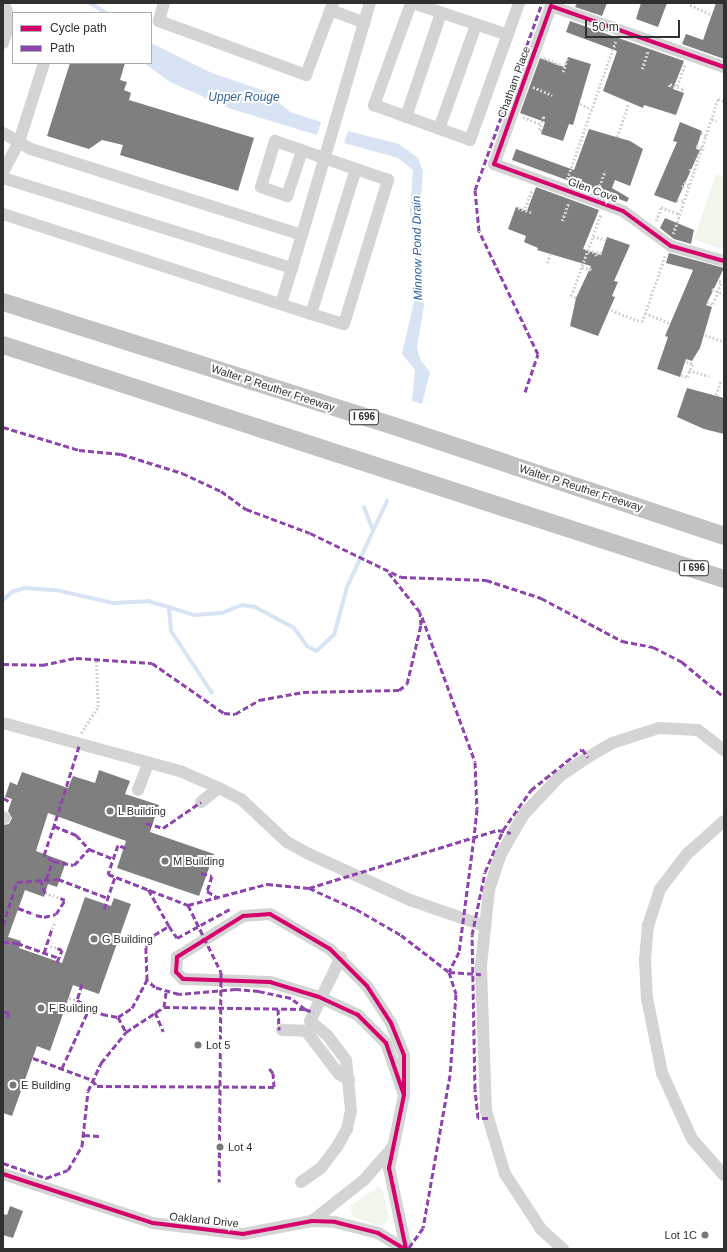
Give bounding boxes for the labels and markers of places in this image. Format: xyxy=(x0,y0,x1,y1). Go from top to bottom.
place label: L Building xyxy=(118,804,166,818)
marker: L Building xyxy=(105,806,115,816)
place label: M Building xyxy=(173,854,224,868)
marker: M Building xyxy=(160,856,170,866)
place label: G Building xyxy=(102,932,153,946)
marker: G Building xyxy=(89,934,99,944)
place label: F Building xyxy=(49,1001,98,1015)
marker: F Building xyxy=(36,1003,46,1013)
place label: Lot 5 xyxy=(206,1038,230,1052)
marker: Lot 5 xyxy=(193,1040,203,1050)
place label: E Building xyxy=(21,1078,71,1092)
marker: E Building xyxy=(8,1080,18,1090)
place label: Lot 4 xyxy=(228,1140,252,1154)
marker: Lot 4 xyxy=(215,1142,225,1152)
place label: Lot 1C xyxy=(665,1228,697,1242)
marker: Lot 1C xyxy=(700,1230,710,1240)

